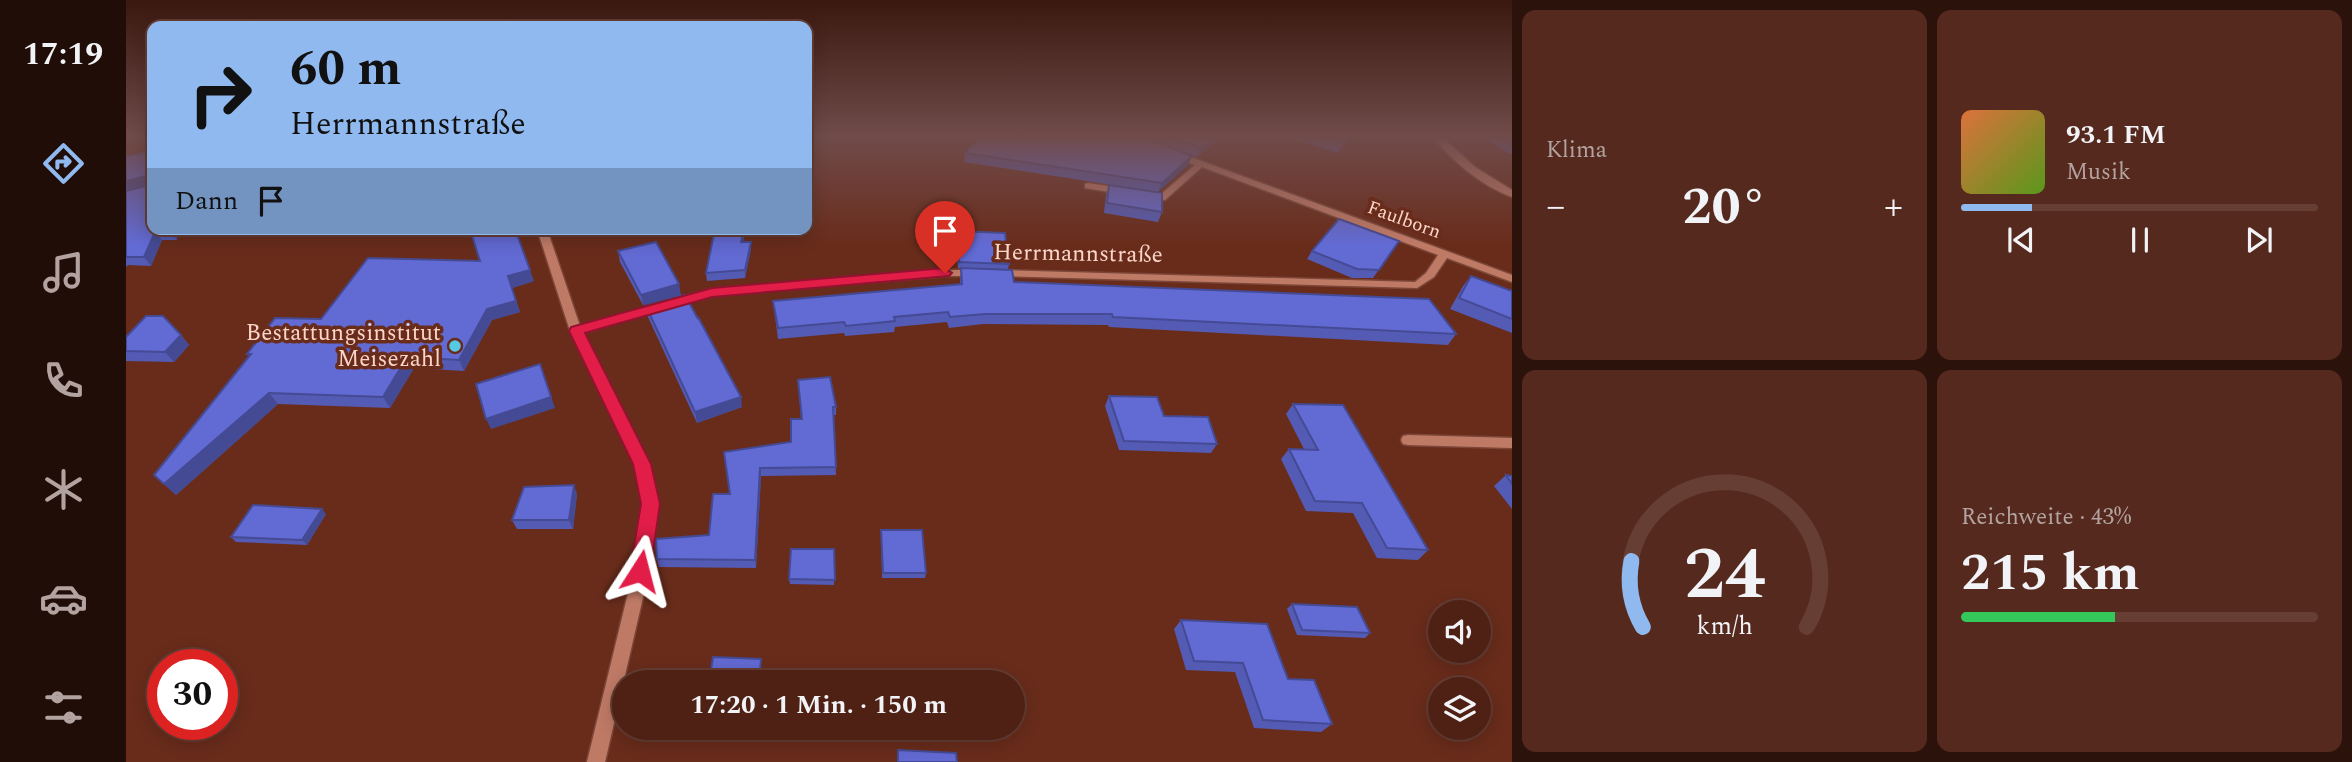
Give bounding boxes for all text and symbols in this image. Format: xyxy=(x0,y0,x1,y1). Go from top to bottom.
text: 17:19 xyxy=(23,30,103,79)
text: 60 m xyxy=(290,32,401,107)
icon: right xyxy=(175,49,266,140)
text: Herrmannstraße xyxy=(290,100,526,149)
text: 93.1 FM xyxy=(2066,115,2166,155)
text: Klima xyxy=(1546,133,1607,168)
icon: directions xyxy=(39,139,88,188)
text: Musik xyxy=(2066,155,2131,190)
text: 20° xyxy=(1682,168,1767,247)
text: − xyxy=(1546,178,1565,236)
text: + xyxy=(1884,178,1903,236)
text: Dann xyxy=(175,181,238,221)
icon: arrive xyxy=(252,182,290,220)
street label: Faulborn xyxy=(1363,193,1445,247)
pin xyxy=(915,201,975,273)
icon: arrive xyxy=(926,212,964,250)
icon: previous xyxy=(2002,221,2040,259)
icon: pause xyxy=(2121,221,2159,259)
icon: next xyxy=(2240,221,2278,259)
street label: Herrmannstraße xyxy=(993,235,1163,273)
icon: music xyxy=(39,248,88,297)
place label: Bestattungsinstitut Meisezahl xyxy=(246,316,441,377)
marker: Bestattungsinstitut Meisezahl xyxy=(447,338,463,354)
icon: phone xyxy=(39,356,88,405)
icon: climate xyxy=(39,465,88,514)
text: Reichweite · 43% xyxy=(1961,500,2131,535)
text: 24 xyxy=(1684,520,1765,631)
position arrow xyxy=(603,534,677,608)
text: 215 km xyxy=(1961,534,2140,613)
icon: car xyxy=(39,574,88,623)
map controls xyxy=(1428,600,1491,740)
button: sound xyxy=(1428,600,1491,663)
text: km/h xyxy=(1696,608,1753,646)
speed limit sign: 30 xyxy=(147,649,238,740)
button: layers xyxy=(1428,677,1491,740)
icon: filters xyxy=(39,683,88,732)
text: 17:20 · 1 Min. · 150 m xyxy=(690,685,947,725)

